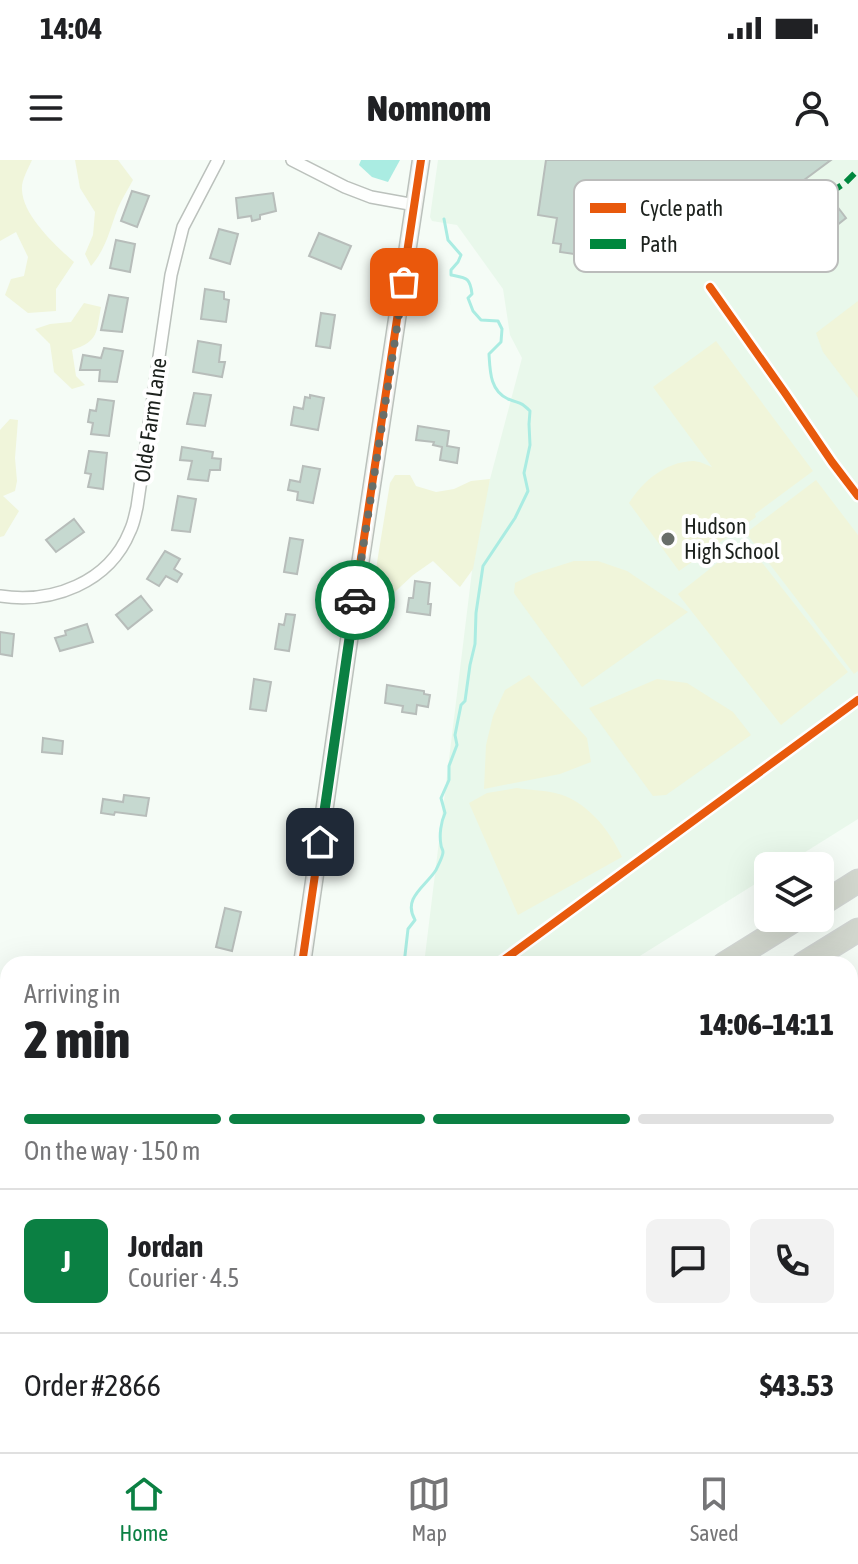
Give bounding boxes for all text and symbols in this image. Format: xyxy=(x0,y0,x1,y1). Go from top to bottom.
text: 14:04 xyxy=(40,11,102,45)
icon: menu xyxy=(24,86,68,130)
icon: person xyxy=(790,86,834,130)
text: Nomnom xyxy=(367,87,491,129)
legend xyxy=(574,180,838,272)
text: Cycle path xyxy=(640,195,723,221)
text: Path xyxy=(640,231,678,257)
pin xyxy=(370,248,438,316)
icon: bag xyxy=(382,260,426,304)
street label: Olde Farm Lane xyxy=(128,356,172,484)
place label: Hudson High School xyxy=(684,513,780,564)
marker: Hudson High School xyxy=(659,530,677,548)
courier xyxy=(315,560,395,640)
icon: car xyxy=(333,578,377,622)
pin xyxy=(286,808,354,876)
icon: home xyxy=(298,820,342,864)
map controls xyxy=(754,852,834,932)
button: layers xyxy=(754,852,834,932)
text: Arriving in xyxy=(24,979,121,1009)
text: 14:06–14:11 xyxy=(699,1007,834,1041)
text: 2 min xyxy=(24,1009,130,1069)
text: On the way · 150 m xyxy=(24,1136,201,1166)
button: chat xyxy=(646,1219,730,1303)
button: phone xyxy=(750,1219,834,1303)
text: Jordan xyxy=(128,1229,203,1263)
text: J xyxy=(61,1244,71,1278)
text: Courier · 4.5 xyxy=(128,1263,239,1293)
text: Order #2866 xyxy=(24,1368,161,1402)
text: $43.53 xyxy=(760,1368,834,1402)
tab: Home xyxy=(119,1472,168,1546)
tab: Map xyxy=(407,1472,451,1546)
tab: Saved xyxy=(690,1472,739,1546)

